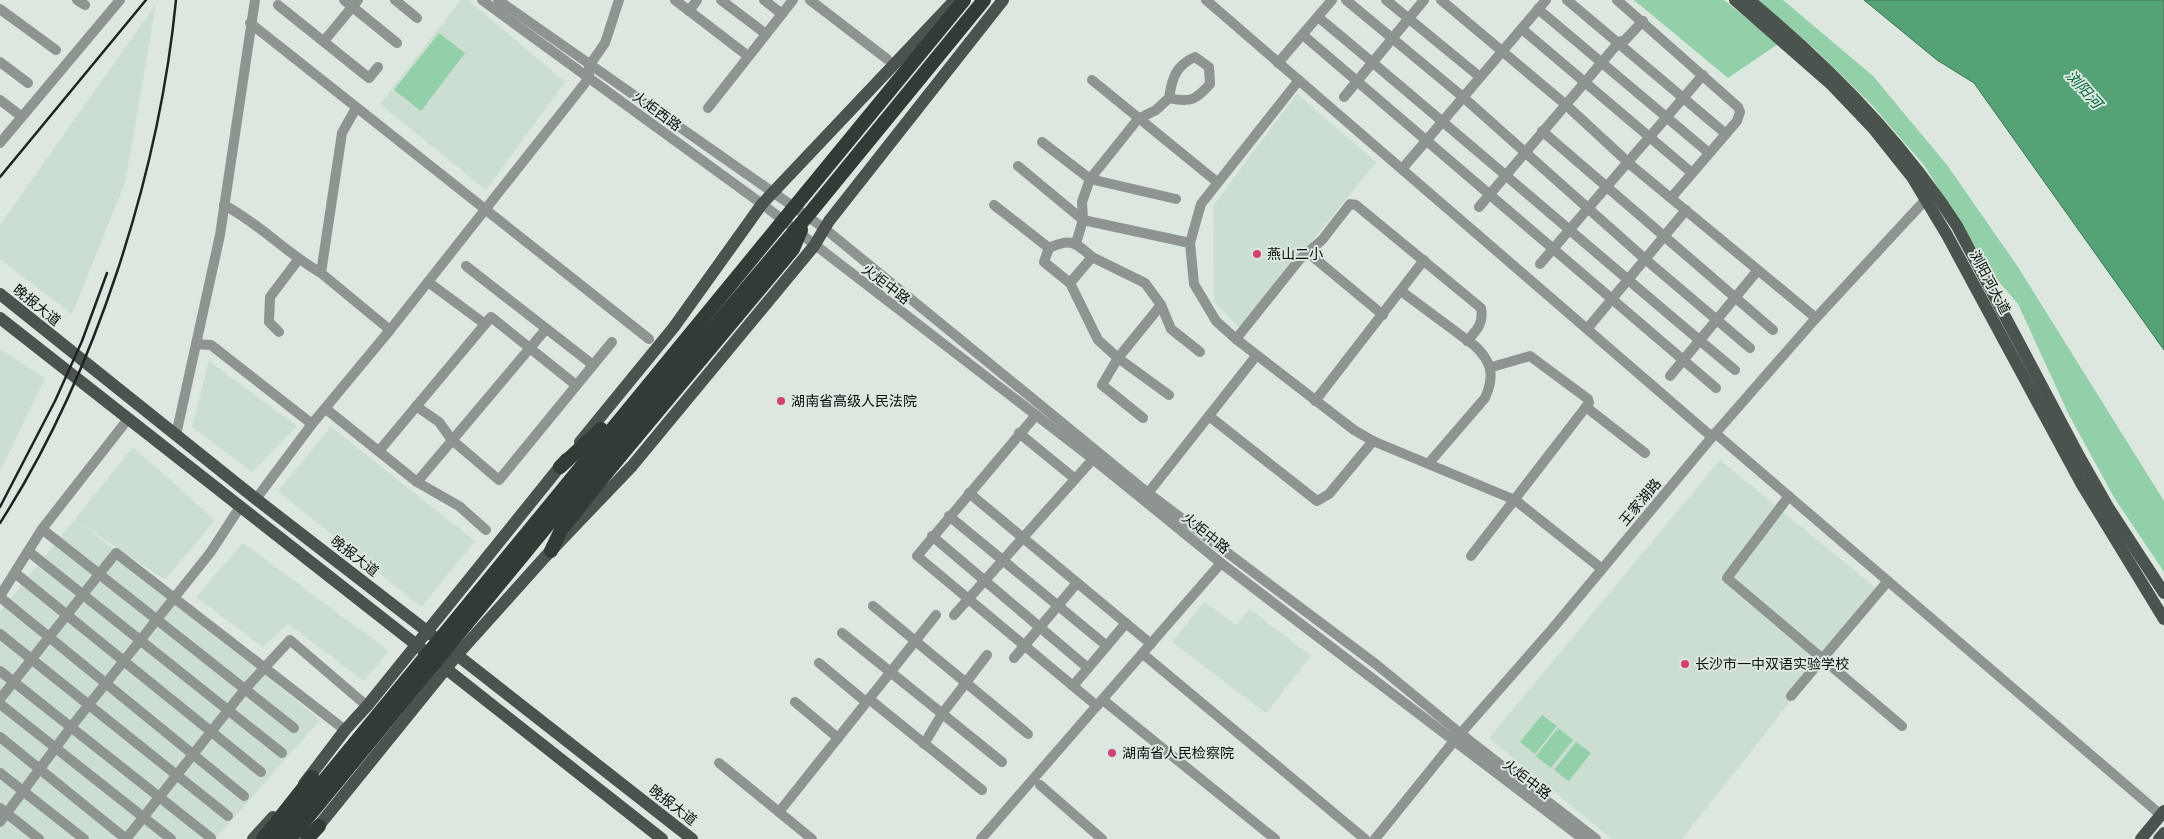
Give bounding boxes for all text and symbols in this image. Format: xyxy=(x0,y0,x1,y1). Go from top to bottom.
water label: 浏阳河 xyxy=(2063,67,2107,114)
street label: 火炬西路 xyxy=(630,88,684,134)
place label: 燕山二小 xyxy=(1267,246,1323,262)
street label: 浏阳河大道 xyxy=(1967,247,2013,317)
marker: 燕山二小 xyxy=(1251,248,1263,260)
street label: 火炬中路 xyxy=(859,261,913,307)
street label: 晚报大道 xyxy=(10,281,64,329)
place label: 湖南省高级人民法院 xyxy=(791,393,917,409)
marker: 湖南省高级人民法院 xyxy=(775,395,787,407)
street label: 王家湖路 xyxy=(1616,475,1664,529)
street label: 火炬中路 xyxy=(1179,509,1233,557)
street label: 晚报大道 xyxy=(328,532,382,580)
place label: 长沙市一中双语实验学校 xyxy=(1695,656,1849,672)
marker: 长沙市一中双语实验学校 xyxy=(1679,658,1691,670)
place label: 湖南省人民检察院 xyxy=(1122,745,1234,761)
marker: 湖南省人民检察院 xyxy=(1106,747,1118,759)
street label: 火炬中路 xyxy=(1500,756,1554,802)
street label: 晚报大道 xyxy=(646,781,700,829)

